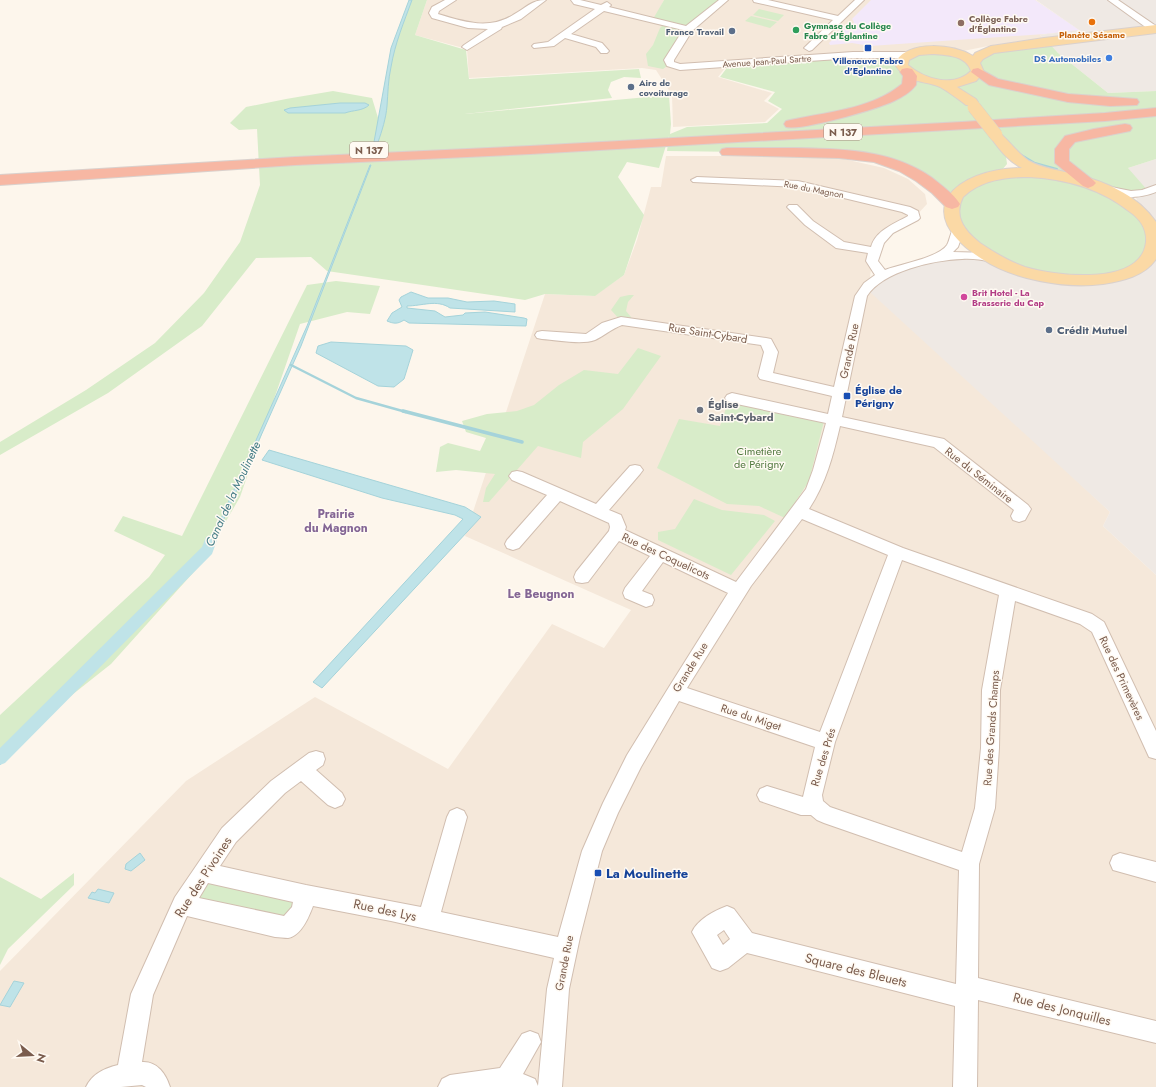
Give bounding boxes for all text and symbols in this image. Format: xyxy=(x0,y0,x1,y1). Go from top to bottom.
place label: Collège Fabre d'Églantine xyxy=(969,12,1028,35)
marker: Planète Sésame xyxy=(1087,17,1097,27)
marker: Collège Fabre d'Églantine xyxy=(956,18,966,28)
place label: Gymnase du Collège Fabre d'Églantine xyxy=(804,19,891,42)
place label: France Travail xyxy=(666,25,724,38)
marker: Gymnase du Collège Fabre d'Églantine xyxy=(791,25,801,35)
marker: France Travail xyxy=(727,26,737,36)
place label: Planète Sésame xyxy=(1059,28,1125,41)
marker: Villeneuve Fabre d'Eglantine xyxy=(863,43,873,53)
street label: Avenue Jean-Paul Sartre xyxy=(722,51,812,71)
place label: DS Automobiles xyxy=(1034,52,1101,65)
marker: DS Automobiles xyxy=(1104,53,1114,63)
place label: Villeneuve Fabre d'Eglantine xyxy=(832,54,903,77)
place label: Aire de covoiturage xyxy=(638,76,688,99)
marker: Aire de covoiturage xyxy=(626,82,636,92)
road number: N 137 xyxy=(824,124,862,140)
road number: N 137 xyxy=(350,142,388,158)
street label: Rue du Magnon xyxy=(783,177,845,201)
place label: Brit Hotel - La Brasserie du Cap xyxy=(972,286,1045,309)
marker: Brit Hotel - La Brasserie du Cap xyxy=(959,292,969,302)
street label: Rue Saint-Cybard xyxy=(667,319,749,347)
street label: Grande Rue xyxy=(835,322,863,380)
place label: Crédit Mutuel xyxy=(1057,322,1127,338)
marker: Crédit Mutuel xyxy=(1044,325,1054,335)
place label: Église de Périgny xyxy=(855,382,902,411)
marker: Église de Périgny xyxy=(842,391,852,401)
place label: Église Saint-Cybard xyxy=(708,396,774,425)
marker: Église Saint-Cybard xyxy=(695,405,705,415)
water label: Canal de la Moulinette xyxy=(201,438,265,550)
park label: Cimetière de Périgny xyxy=(734,443,784,472)
street label: Rue du Séminaire xyxy=(942,443,1017,507)
district label: Prairie du Magnon xyxy=(304,505,368,537)
street label: Rue des Coquelicots xyxy=(619,529,713,584)
district label: Le Beugnon xyxy=(508,585,574,603)
street label: Rue des Primevères xyxy=(1095,633,1149,723)
street label: Grande Rue xyxy=(668,639,712,695)
street label: Rue des Grands Champs xyxy=(979,669,1003,786)
street label: Rue du Miget xyxy=(719,700,784,734)
street label: Rue des Prés xyxy=(807,725,840,788)
street label: Rue des Pivoines xyxy=(170,833,236,921)
place label: La Moulinette xyxy=(606,864,689,883)
marker: La Moulinette xyxy=(593,868,603,878)
street label: Rue des Lys xyxy=(352,894,418,926)
street label: Grande Rue xyxy=(551,934,577,992)
street label: Square des Bleuets xyxy=(803,948,909,992)
street label: Rue des Jonquilles xyxy=(1011,988,1113,1030)
north arrow xyxy=(12,1035,52,1075)
text: N xyxy=(33,1051,50,1065)

